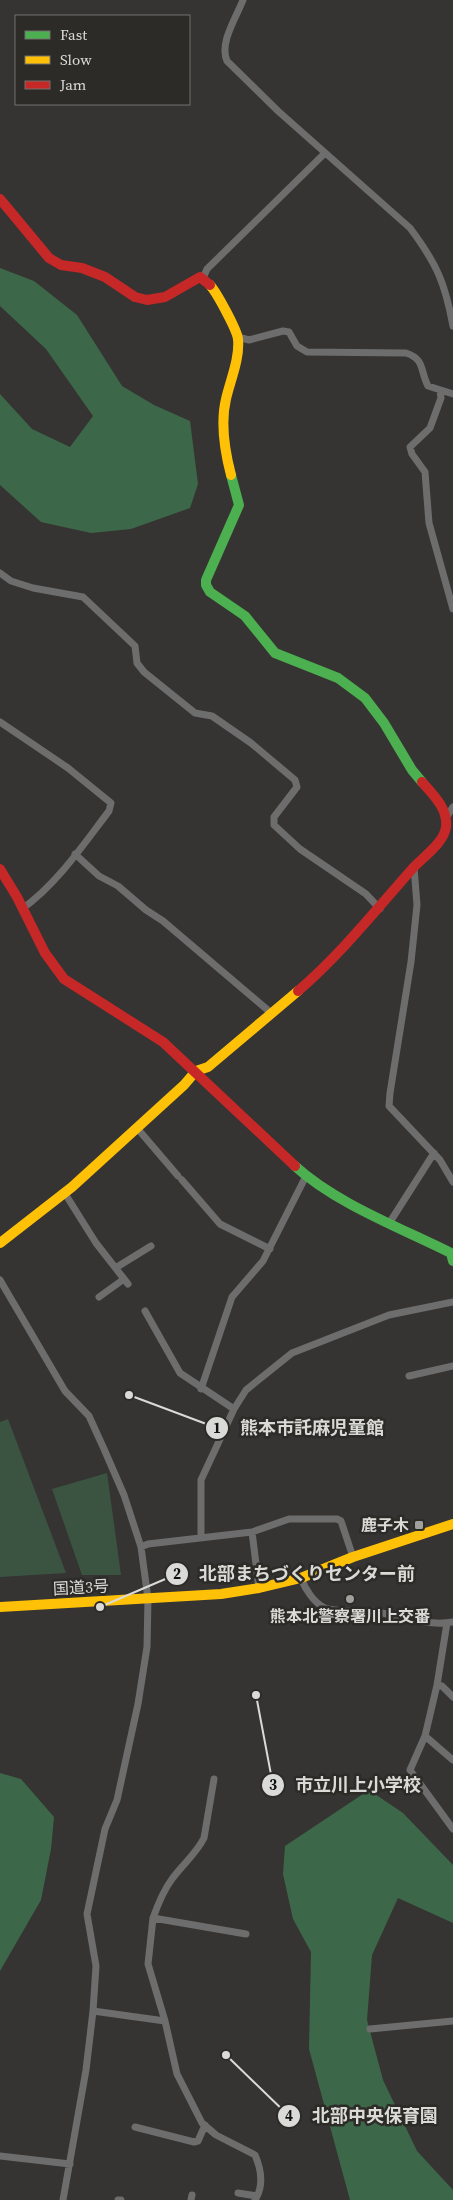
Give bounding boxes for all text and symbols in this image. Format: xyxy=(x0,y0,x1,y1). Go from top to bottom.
legend xyxy=(15,15,190,105)
text: Fast xyxy=(60,24,87,45)
text: Slow xyxy=(60,49,92,70)
text: Jam xyxy=(59,74,87,95)
callout: 熊本市託麻児童館 xyxy=(205,1412,394,1445)
text: 熊本市託麻児童館 xyxy=(240,1415,384,1440)
text: 1 xyxy=(213,1417,221,1438)
place label: 鹿子木 xyxy=(361,1514,409,1536)
marker: 鹿子木 xyxy=(413,1519,425,1531)
callout: 北部まちづくりセンター前 xyxy=(164,1558,425,1591)
text: 北部まちづくりセンター前 xyxy=(199,1561,415,1586)
text: 2 xyxy=(173,1563,181,1584)
street label: 国道3号 xyxy=(52,1575,110,1599)
marker: 熊本北警察署川上交番 xyxy=(344,1593,356,1605)
place label: 熊本北警察署川上交番 xyxy=(270,1605,430,1627)
callout: 市立川上小学校 xyxy=(260,1768,431,1801)
text: 市立川上小学校 xyxy=(295,1772,421,1797)
text: 3 xyxy=(269,1774,277,1795)
callout: 北部中央保育園 xyxy=(277,2099,448,2132)
text: 北部中央保育園 xyxy=(312,2103,438,2128)
text: 4 xyxy=(285,2105,293,2126)

